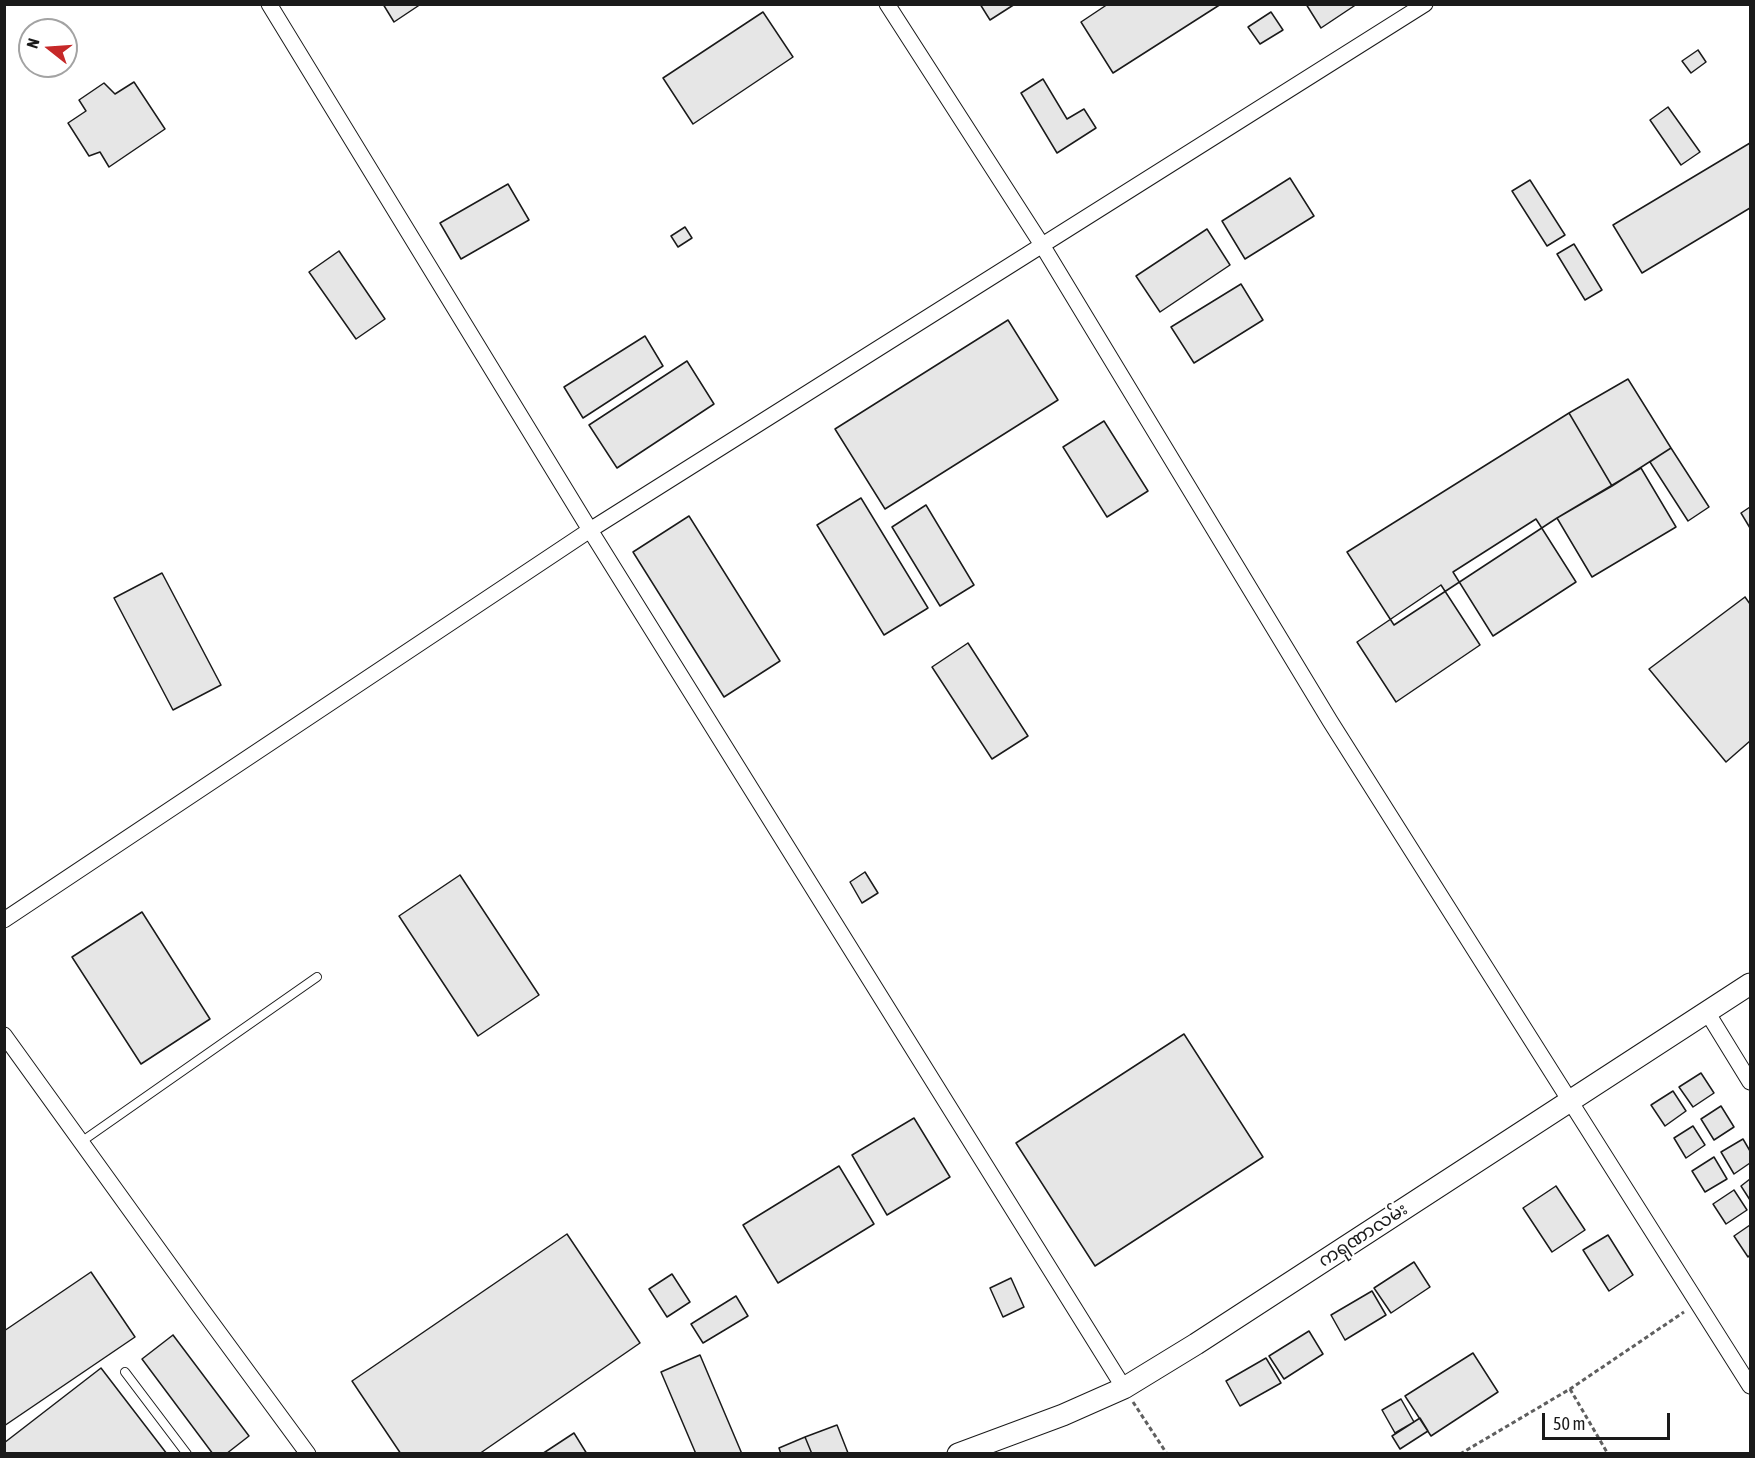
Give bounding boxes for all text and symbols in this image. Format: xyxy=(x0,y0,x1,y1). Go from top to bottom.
north arrow xyxy=(18,18,78,78)
text: N xyxy=(23,36,43,50)
street label: ကရုဏာလမ်း xyxy=(1314,1198,1412,1272)
scale bar xyxy=(1545,1401,1672,1439)
text: 50 m xyxy=(1553,1413,1585,1434)

